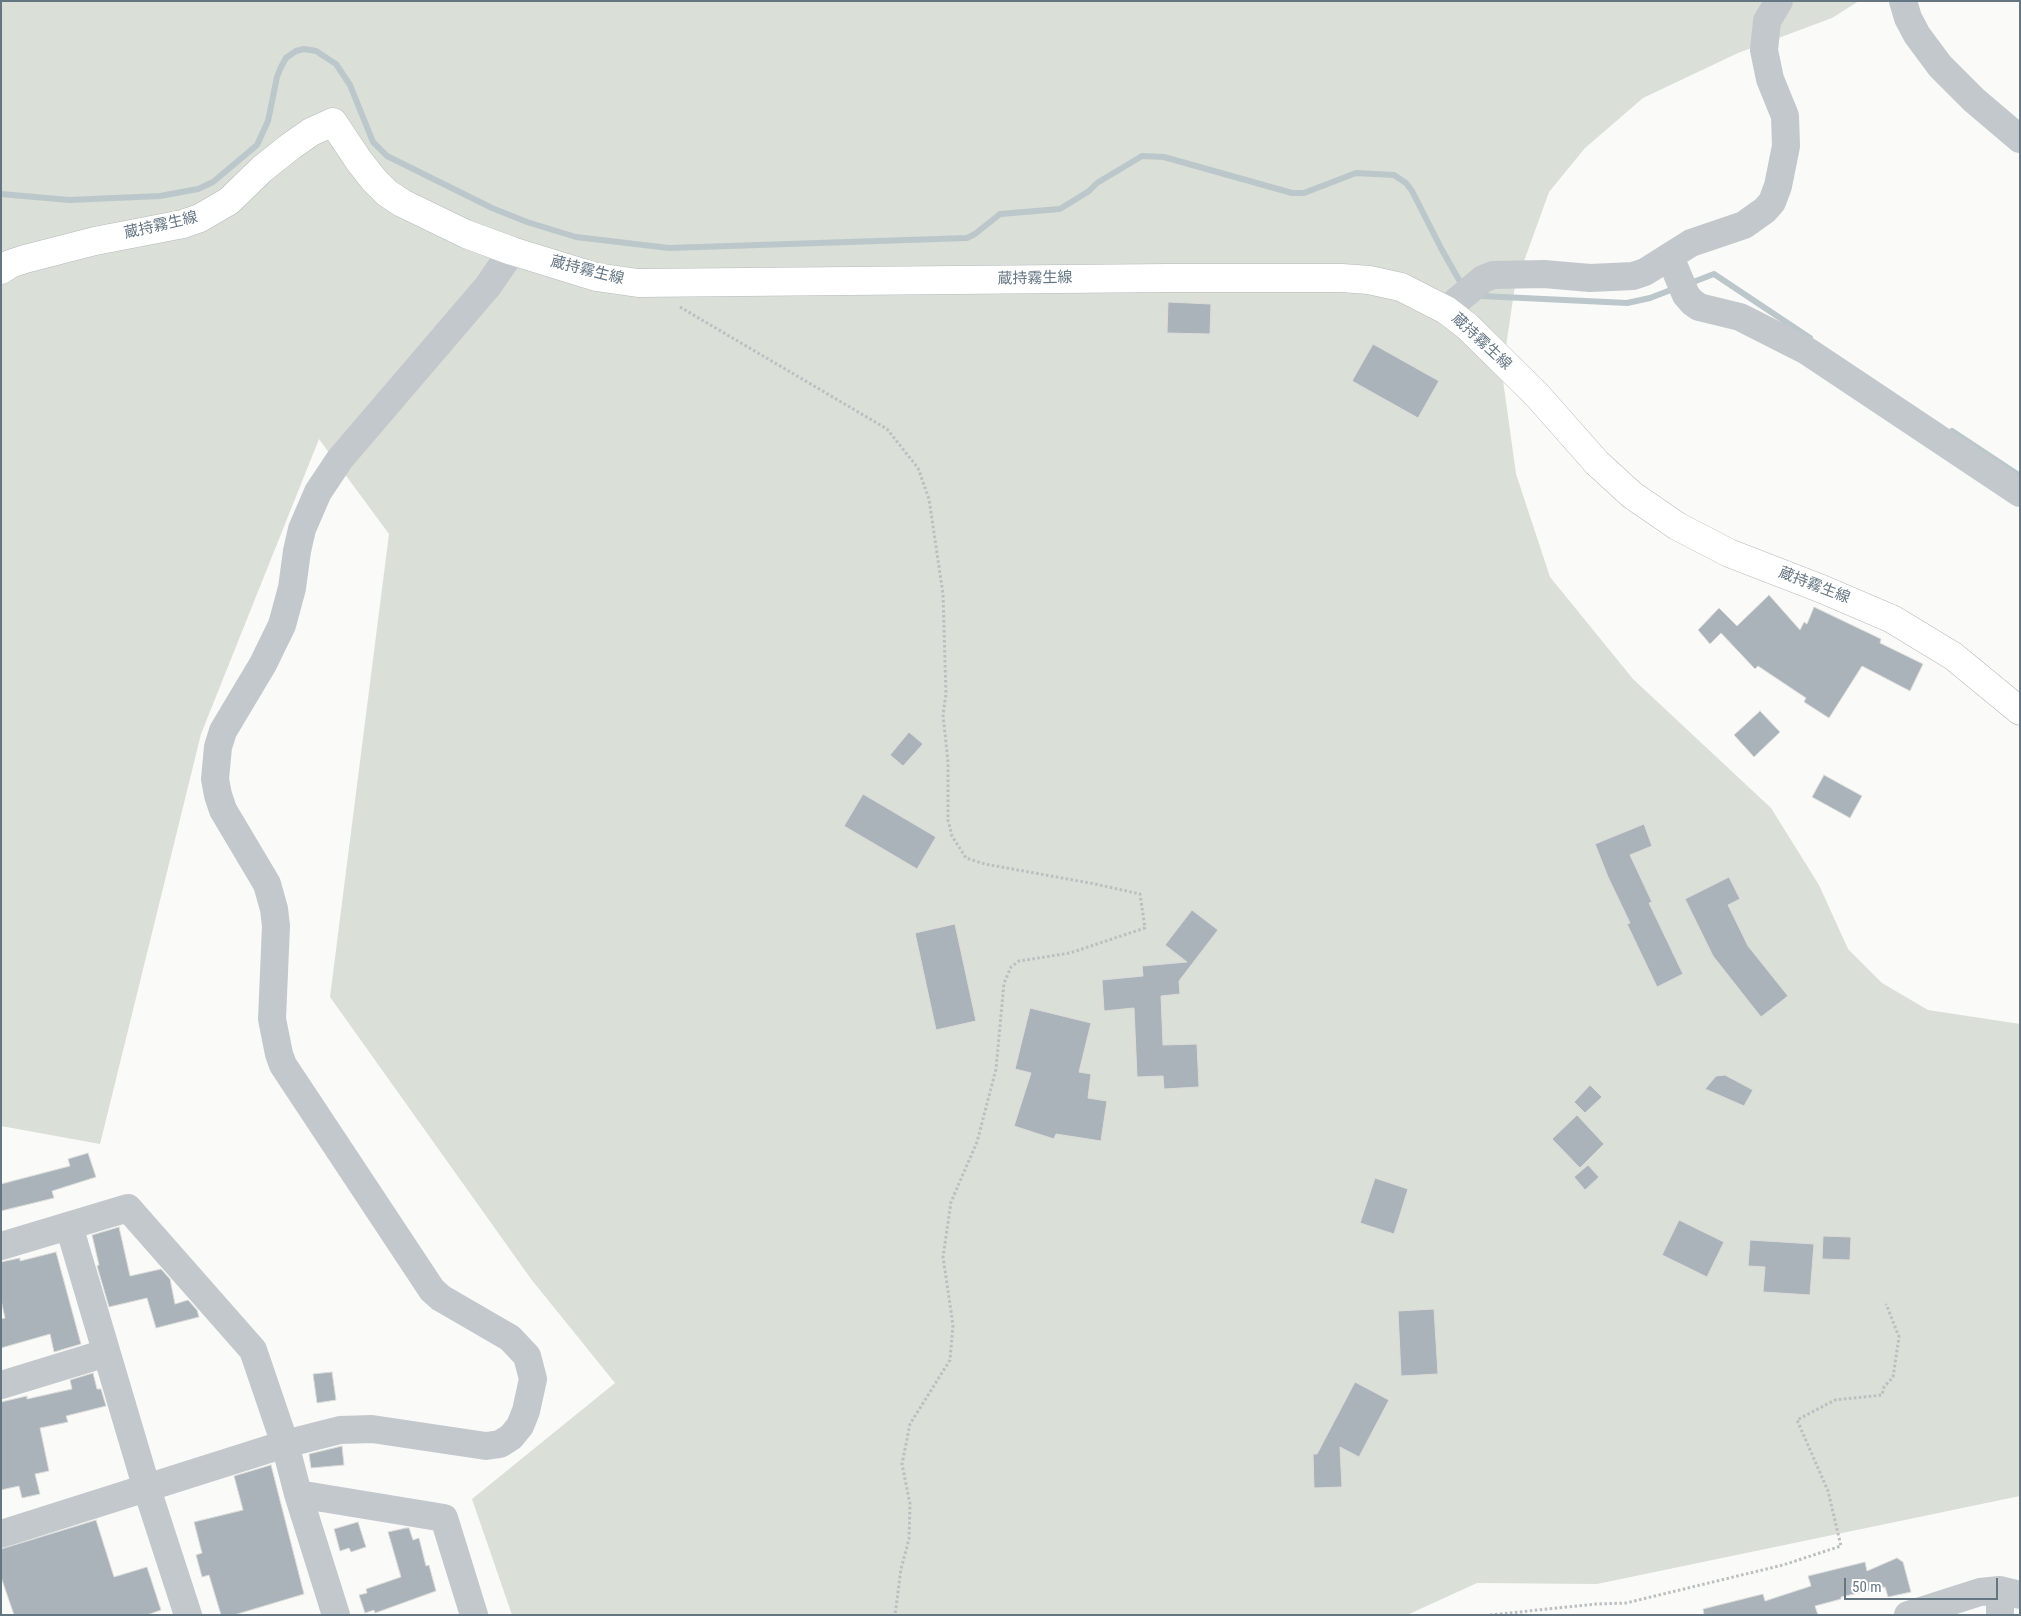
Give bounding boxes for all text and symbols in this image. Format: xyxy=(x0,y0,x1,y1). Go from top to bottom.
street label: 蔵持霧生線 xyxy=(122,209,200,243)
street label: 蔵持霧生線 xyxy=(548,253,626,289)
street label: 蔵持霧生線 xyxy=(997,269,1073,289)
street label: 蔵持霧生線 xyxy=(1447,310,1515,374)
street label: 蔵持霧生線 xyxy=(1776,564,1852,608)
scale bar xyxy=(1846,1568,2000,1600)
text: 50 m xyxy=(1852,1578,1882,1596)

